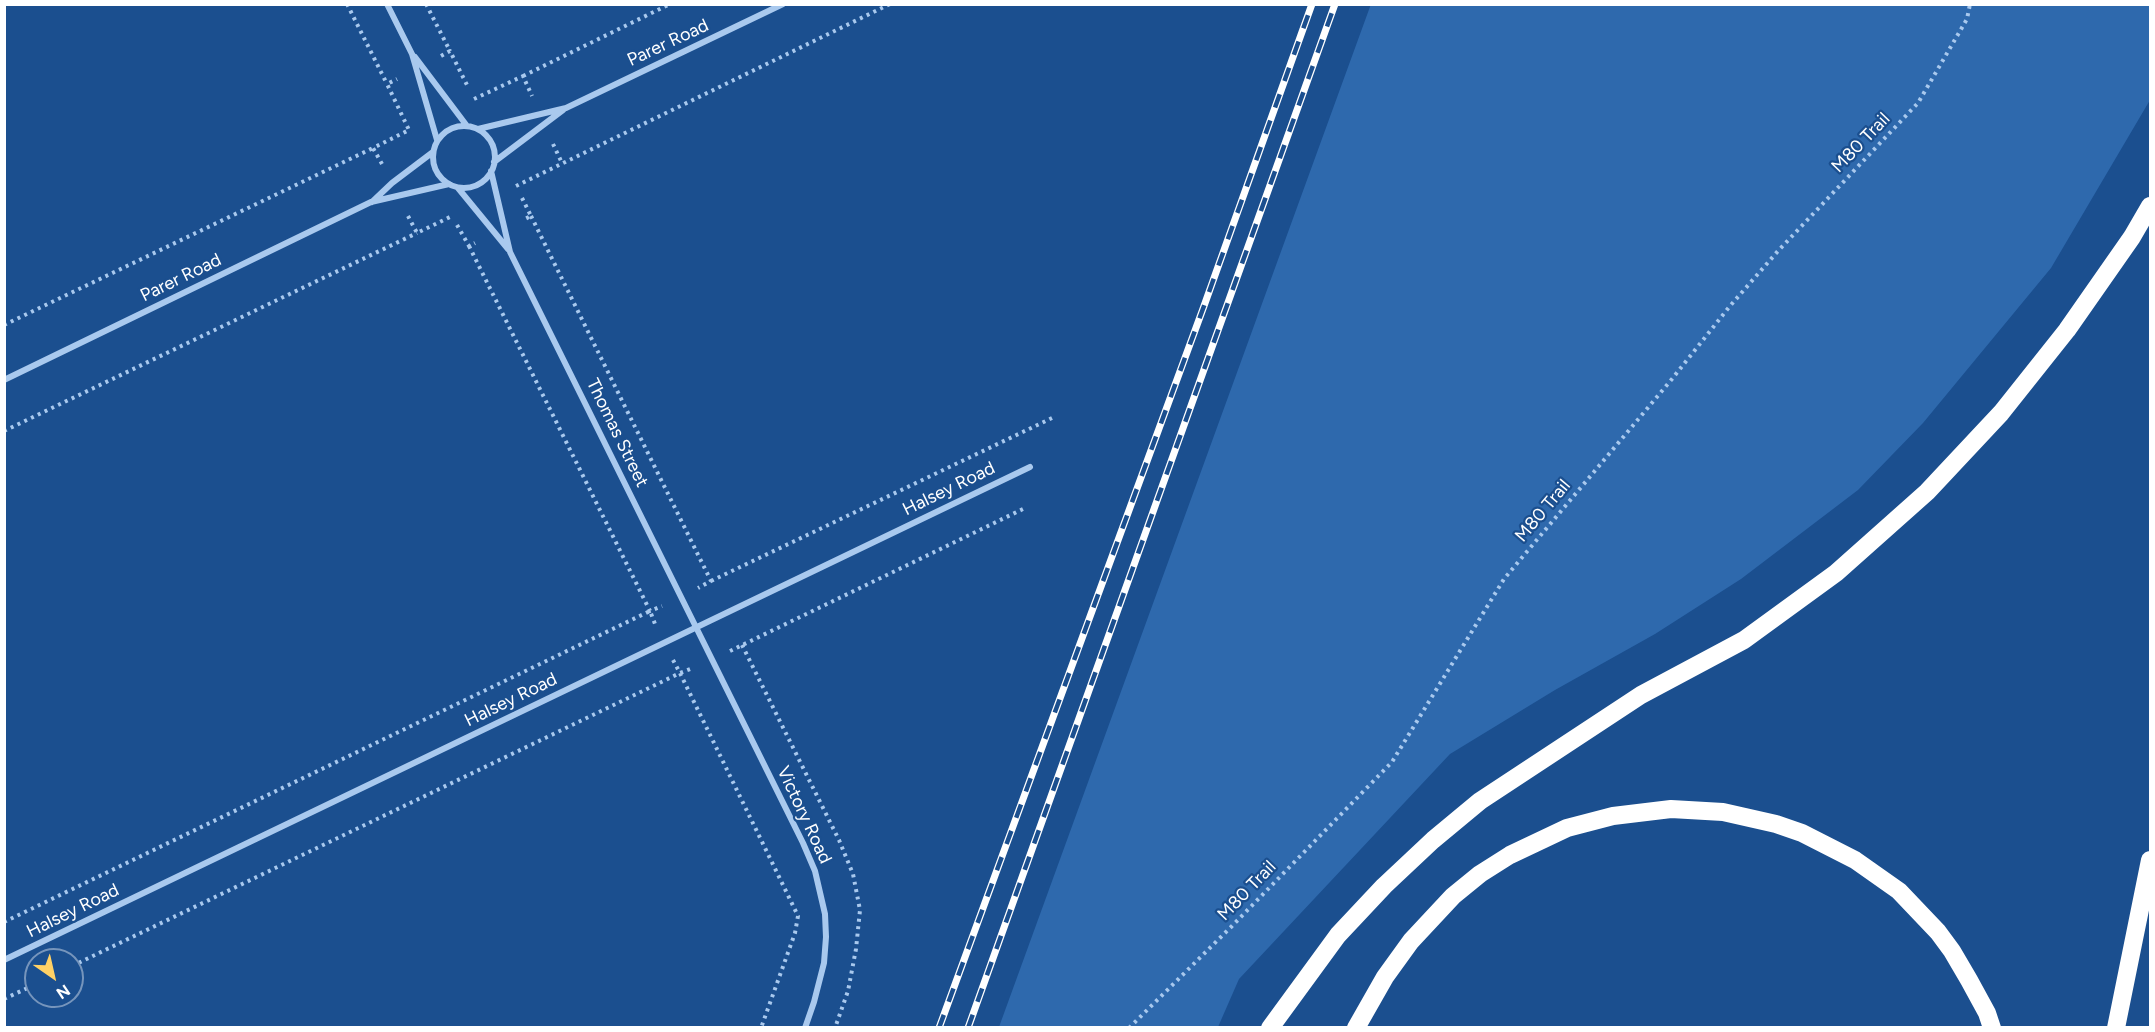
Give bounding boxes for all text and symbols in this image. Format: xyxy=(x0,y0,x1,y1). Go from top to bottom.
street label: Parer Road xyxy=(624,15,712,71)
street label: M80 Trail xyxy=(1827,109,1895,177)
street label: Parer Road xyxy=(137,249,225,307)
street label: Thomas Street xyxy=(581,375,653,491)
street label: Halsey Road xyxy=(899,457,999,521)
street label: M80 Trail xyxy=(1511,475,1575,547)
street label: Halsey Road xyxy=(461,668,561,732)
street label: Victory Road xyxy=(772,763,836,867)
street label: M80 Trail xyxy=(1213,857,1281,925)
street label: Halsey Road xyxy=(23,879,123,943)
north arrow xyxy=(24,948,84,1008)
text: N xyxy=(53,980,74,1003)

